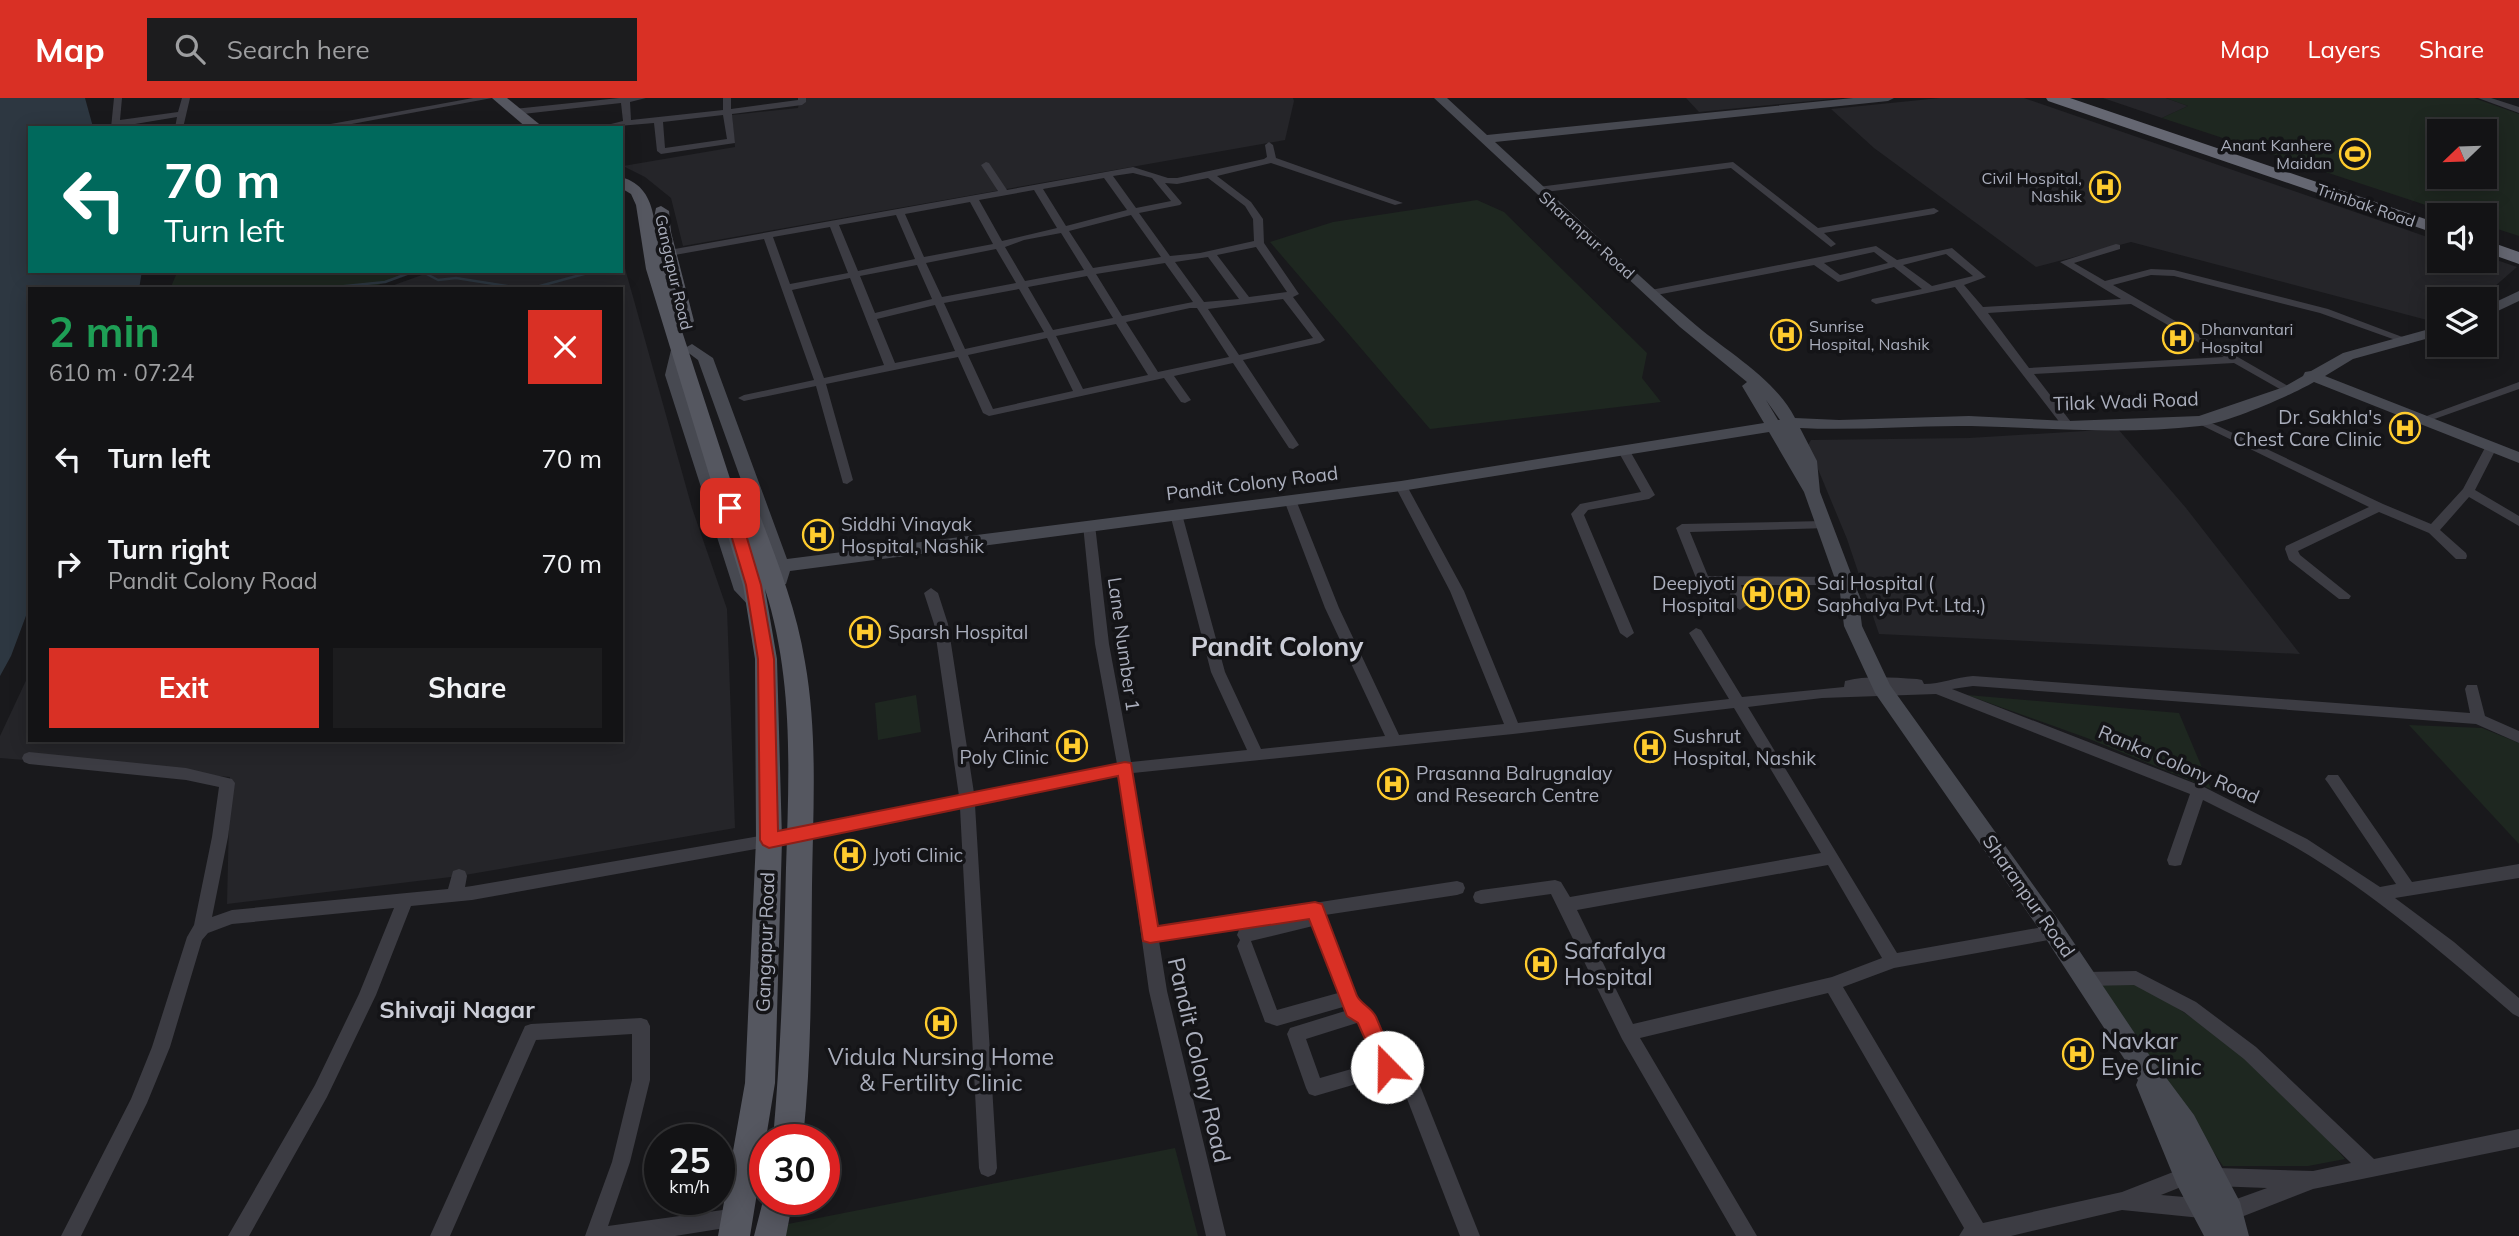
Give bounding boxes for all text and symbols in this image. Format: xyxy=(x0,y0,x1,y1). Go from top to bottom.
search box xyxy=(147,18,637,81)
text: Map xyxy=(35,29,105,70)
icon: search xyxy=(171,30,209,68)
text: Search here xyxy=(227,33,370,66)
text: Map xyxy=(2220,34,2269,64)
text: Layers xyxy=(2307,34,2381,64)
text: Share xyxy=(2419,34,2484,64)
north arrow xyxy=(2427,119,2497,189)
map controls xyxy=(2427,119,2497,357)
place label: Anant Kanhere Maidan xyxy=(2221,135,2332,173)
sports icon: Anant Kanhere Maidan xyxy=(2338,137,2372,171)
text: 70 m xyxy=(164,149,280,210)
icon: left xyxy=(49,154,140,245)
place label: Civil Hospital, Nashik xyxy=(1982,168,2083,206)
hospital icon: Civil Hospital, Nashik xyxy=(2088,170,2122,204)
street label: Trimbak Road xyxy=(2314,179,2418,231)
street label: Sharanpur Road xyxy=(1535,187,1639,283)
button: sound xyxy=(2427,203,2497,273)
text: Turn left xyxy=(164,210,284,250)
street label: Gangapur Road xyxy=(651,212,697,332)
button: layers xyxy=(2427,287,2497,357)
text: 2 min xyxy=(49,305,160,358)
button: close xyxy=(528,310,602,384)
place label: Sunrise Hospital, Nashik xyxy=(1809,316,1930,354)
hospital icon: Sunrise Hospital, Nashik xyxy=(1769,318,1803,352)
place label: Dhanvantari Hospital xyxy=(2201,319,2293,357)
hospital icon: Dhanvantari Hospital xyxy=(2161,321,2195,355)
text: 610 m · 07:24 xyxy=(49,358,194,387)
street label: Tilak Wadi Road xyxy=(2053,386,2199,416)
place label: Dr. Sakhla's Chest Care Clinic xyxy=(2233,405,2382,451)
hospital icon: Dr. Sakhla's Chest Care Clinic xyxy=(2388,411,2422,445)
icon: left xyxy=(49,440,87,478)
text: Turn left xyxy=(108,442,210,475)
text: 70 m xyxy=(541,442,602,475)
street label: Pandit Colony Road xyxy=(1165,461,1339,505)
pin xyxy=(700,478,760,538)
icon: arrive xyxy=(711,489,749,527)
place label: Siddhi Vinayak Hospital, Nashik xyxy=(841,512,984,558)
hospital icon: Siddhi Vinayak Hospital, Nashik xyxy=(801,518,835,552)
text: Turn right xyxy=(108,533,229,566)
icon: right xyxy=(49,545,87,583)
text: 70 m xyxy=(541,547,602,580)
text: Pandit Colony Road xyxy=(108,566,318,595)
place label: Deepjyoti Hospital xyxy=(1652,571,1735,617)
place label: Sai Hospital ( Saphalya Pvt. Ltd.,) xyxy=(1817,571,1986,617)
street label: Lane Number 1 xyxy=(1103,575,1145,713)
hospital icon: Deepjyoti Hospital xyxy=(1741,577,1775,611)
hospital icon: Sai Hospital ( Saphalya Pvt. Ltd.,) xyxy=(1777,577,1811,611)
hospital icon: Sparsh Hospital xyxy=(848,615,882,649)
place label: Sparsh Hospital xyxy=(888,620,1028,644)
district label: Pandit Colony xyxy=(1191,630,1364,663)
button: Exit xyxy=(49,648,319,728)
button: Share xyxy=(333,648,602,728)
street label: Ranka Colony Road xyxy=(2095,719,2263,809)
place label: Arihant Poly Clinic xyxy=(960,723,1049,769)
place label: Sushrut Hospital, Nashik xyxy=(1673,724,1816,770)
hospital icon: Arihant Poly Clinic xyxy=(1055,729,1089,763)
hospital icon: Sushrut Hospital, Nashik xyxy=(1633,730,1667,764)
place label: Prasanna Balrugnalay and Research Centre xyxy=(1416,761,1612,807)
hospital icon: Prasanna Balrugnalay and Research Centre xyxy=(1376,767,1410,801)
street label: Sharanpur Road xyxy=(1978,830,2080,962)
hospital icon: Jyoti Clinic xyxy=(833,838,867,872)
place label: Jyoti Clinic xyxy=(873,843,963,867)
street label: Gangapur Road xyxy=(751,872,779,1012)
place label: Safafalya Hospital xyxy=(1564,936,1666,991)
hospital icon: Safafalya Hospital xyxy=(1524,947,1558,981)
street label: Pandit Colony Road xyxy=(1162,954,1237,1165)
district label: Shivaji Nagar xyxy=(379,994,535,1024)
hospital icon: Vidula Nursing Home & Fertility Clinic xyxy=(924,1006,958,1040)
place label: Navkar Eye Clinic xyxy=(2101,1026,2202,1081)
position arrow xyxy=(1350,1030,1424,1104)
hospital icon: Navkar Eye Clinic xyxy=(2061,1037,2095,1071)
place label: Vidula Nursing Home & Fertility Clinic xyxy=(828,1042,1054,1097)
speed limit sign: 30 xyxy=(749,1124,840,1215)
text: 25 xyxy=(668,1138,711,1182)
text: km/h xyxy=(669,1175,710,1198)

